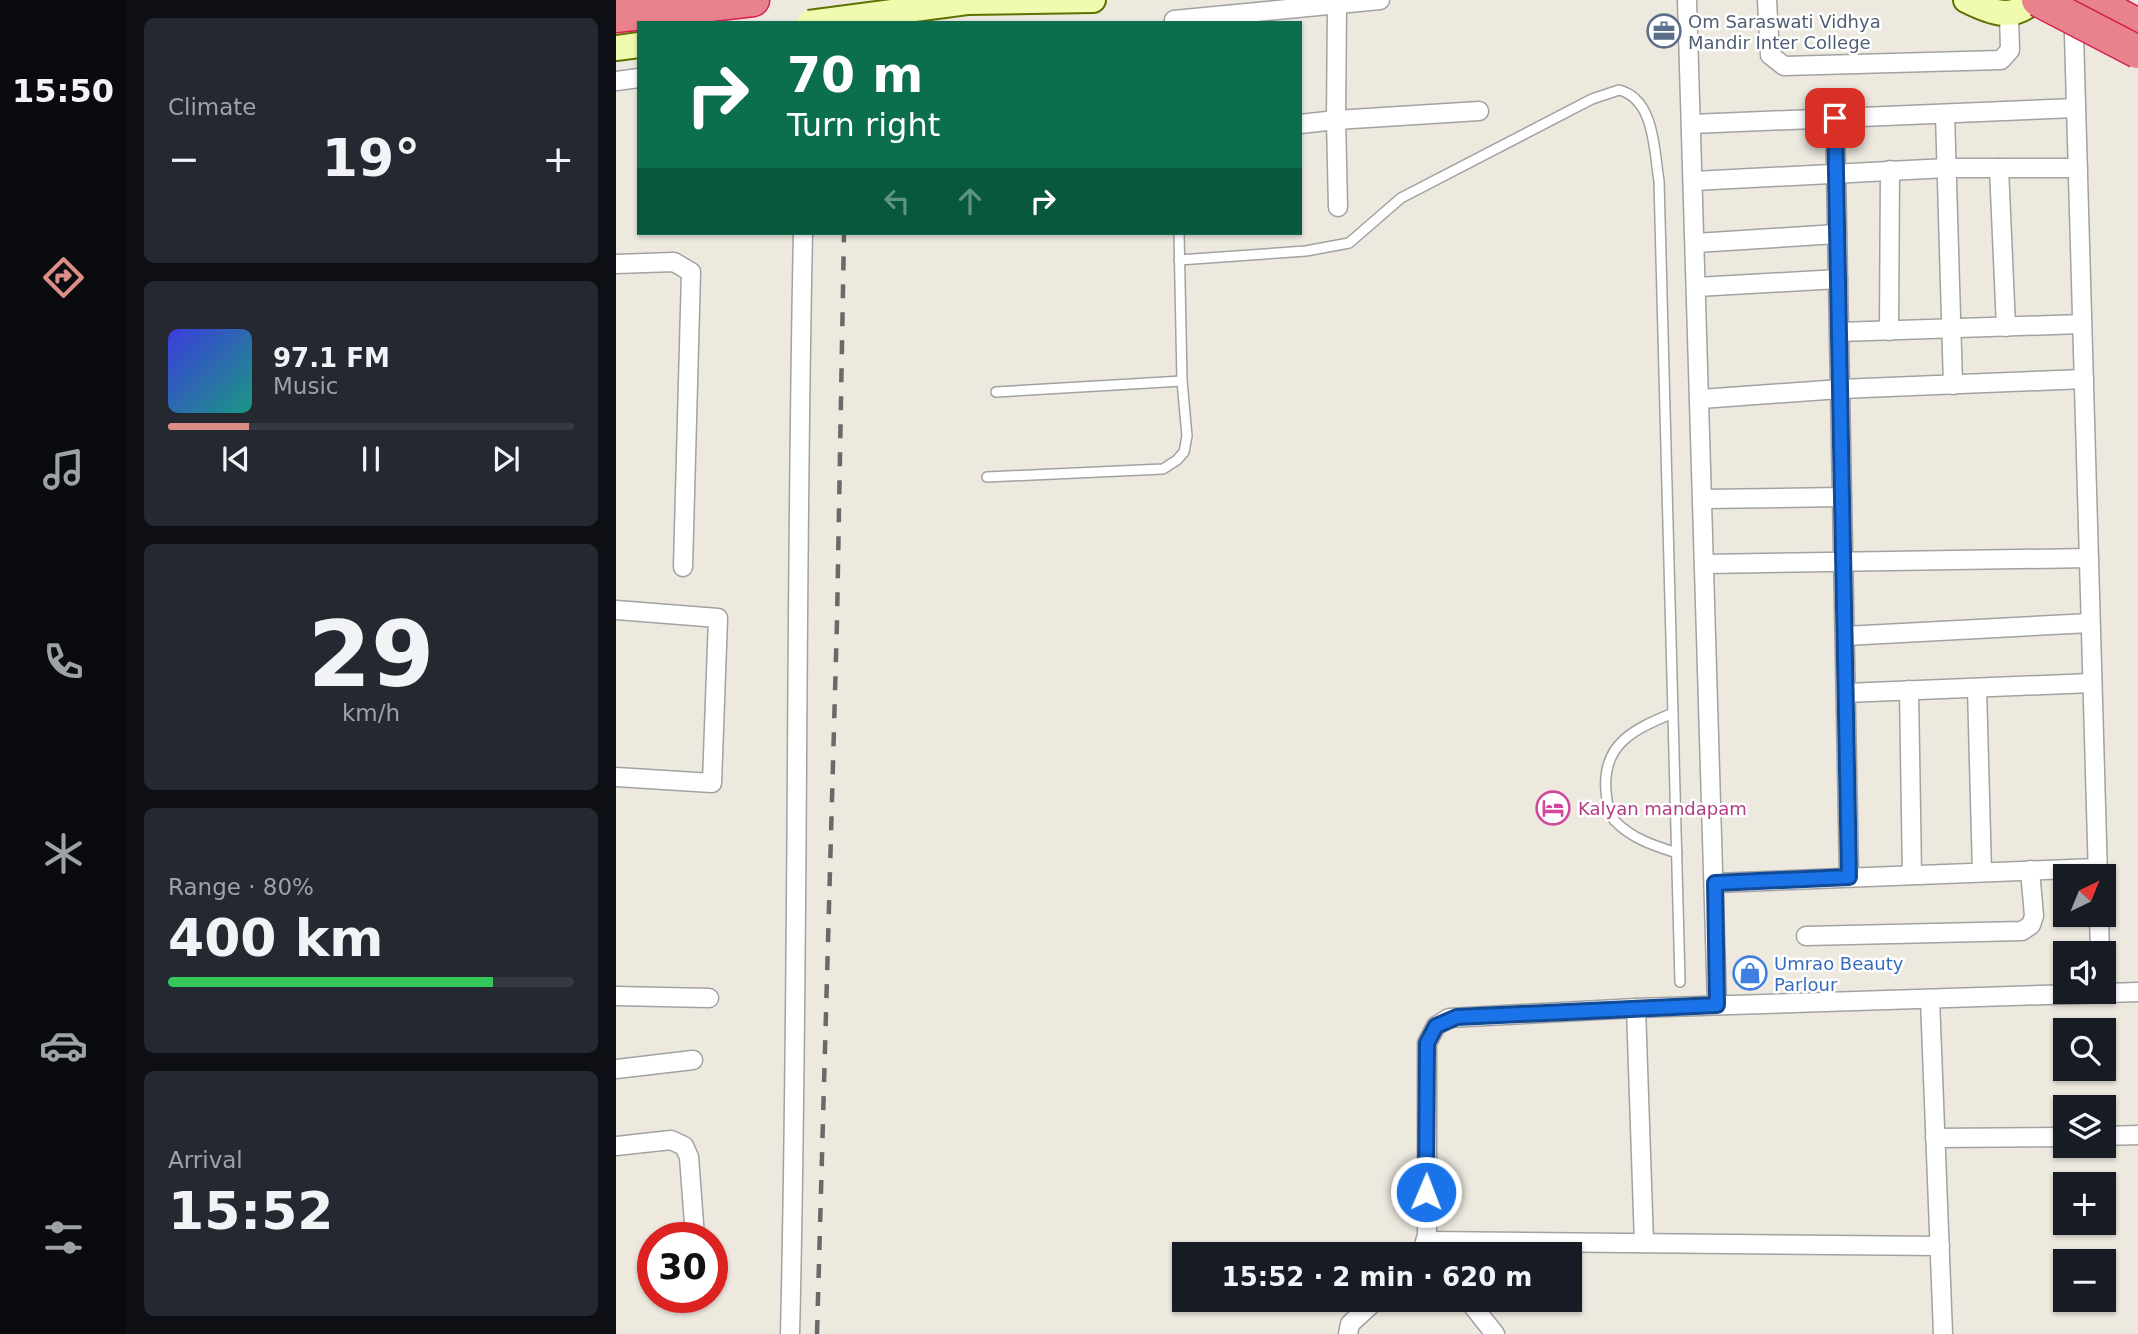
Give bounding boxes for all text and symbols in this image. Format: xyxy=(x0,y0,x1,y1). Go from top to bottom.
place label: Om Saraswati Vidhya Mandir Inter College xyxy=(1688,11,1881,53)
office icon: Om Saraswati Vidhya Mandir Inter College xyxy=(1645,12,1683,50)
text: 70 m xyxy=(787,47,923,104)
icon: right xyxy=(672,49,763,140)
text: 15:50 xyxy=(12,72,114,110)
pin xyxy=(1805,88,1865,148)
text: Climate xyxy=(168,94,257,120)
icon: arrive xyxy=(1816,99,1854,137)
text: Turn right xyxy=(787,106,940,144)
text: 19° xyxy=(322,128,420,188)
text: − xyxy=(168,137,200,181)
text: + xyxy=(542,137,574,181)
icon: left xyxy=(878,182,916,220)
icon: ahead xyxy=(951,182,989,220)
icon: right xyxy=(1024,182,1062,220)
icon: directions xyxy=(39,253,88,302)
text: 97.1 FM xyxy=(273,343,390,373)
text: Music xyxy=(273,373,338,399)
icon: previous xyxy=(217,440,255,478)
icon: pause xyxy=(352,440,390,478)
icon: next xyxy=(487,440,525,478)
icon: music xyxy=(39,445,88,494)
text: 29 xyxy=(308,602,434,707)
icon: phone xyxy=(39,637,88,686)
text: km/h xyxy=(342,700,400,726)
hotel icon: Kalyan mandapam xyxy=(1534,789,1572,827)
place label: Kalyan mandapam xyxy=(1578,798,1747,819)
icon: climate xyxy=(39,829,88,878)
north arrow xyxy=(2053,864,2116,928)
map controls xyxy=(2053,864,2116,1312)
text: Range · 80% xyxy=(168,874,314,900)
text: 400 km xyxy=(168,908,383,968)
button: sound xyxy=(2053,941,2116,1004)
place label: Umrao Beauty Parlour xyxy=(1774,953,1904,995)
shop icon: Umrao Beauty Parlour xyxy=(1731,954,1769,992)
button: search xyxy=(2053,1018,2116,1081)
icon: car xyxy=(39,1021,88,1070)
button: layers xyxy=(2053,1095,2116,1158)
text: Arrival xyxy=(168,1147,243,1173)
position arrow xyxy=(1389,1155,1463,1229)
button: + xyxy=(2053,1172,2116,1235)
text: 15:52 xyxy=(168,1181,334,1241)
icon: filters xyxy=(39,1213,88,1262)
speed limit sign: 30 xyxy=(637,1222,728,1313)
button: − xyxy=(2053,1249,2116,1312)
text: 15:52 · 2 min · 620 m xyxy=(1222,1262,1532,1292)

